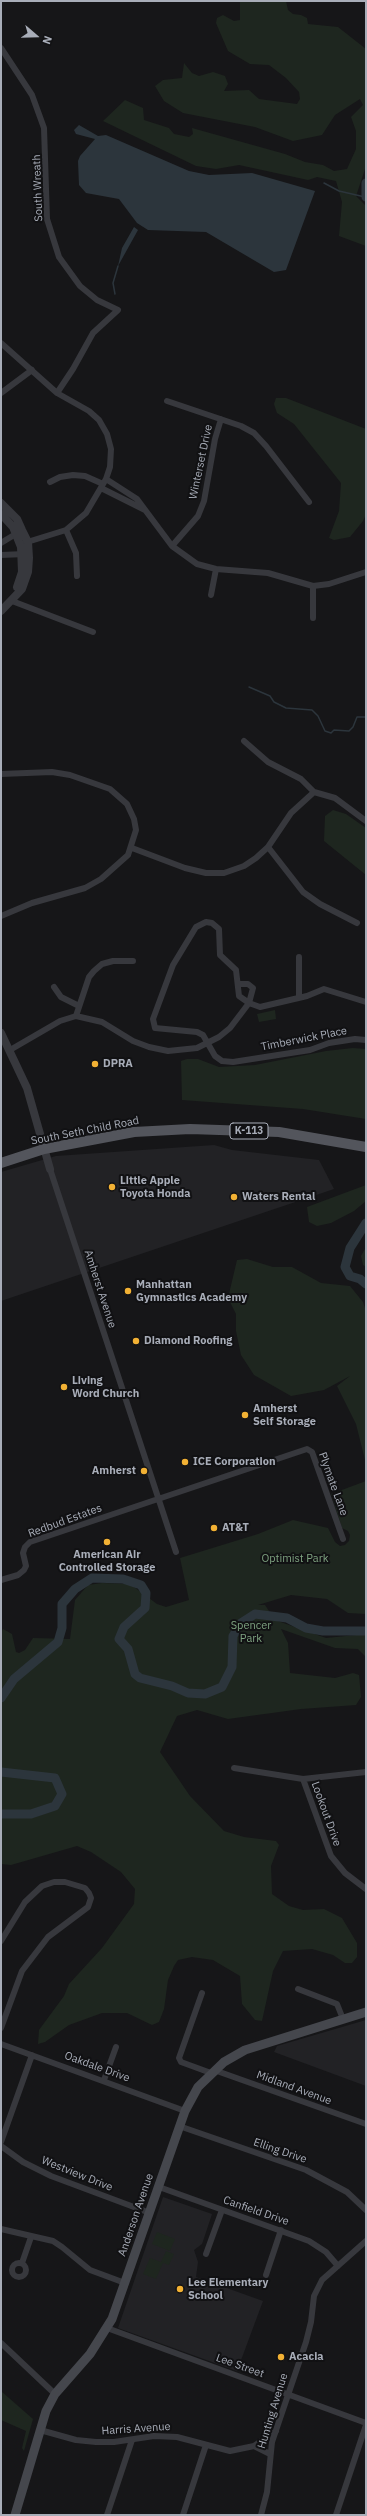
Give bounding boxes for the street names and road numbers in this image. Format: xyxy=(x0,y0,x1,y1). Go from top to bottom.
street label: South Wreath xyxy=(30,154,46,222)
street label: Winterset Drive xyxy=(187,423,215,501)
street label: Timberwick Place xyxy=(260,1024,348,1054)
street label: South Seth Child Road xyxy=(30,1114,140,1148)
road number: K-113 xyxy=(230,1123,268,1139)
street label: Amherst Avenue xyxy=(81,1248,119,1330)
street label: Plymate Lane xyxy=(315,1450,351,1518)
street label: Redbud Estates xyxy=(26,1502,104,1540)
street label: Lookout Drive xyxy=(308,1780,344,1848)
street label: Oakdale Drive xyxy=(62,2049,132,2085)
street label: Midland Avenue xyxy=(255,2068,333,2108)
street label: Elling Drive xyxy=(252,2136,308,2166)
street label: Westview Drive xyxy=(40,2154,114,2194)
street label: Anderson Avenue xyxy=(116,2172,156,2258)
street label: Canfield Drive xyxy=(221,2194,291,2228)
street label: Lee Street xyxy=(214,2351,266,2381)
street label: Hunting Avenue xyxy=(255,2372,291,2450)
street label: Harris Avenue xyxy=(101,2420,171,2438)

